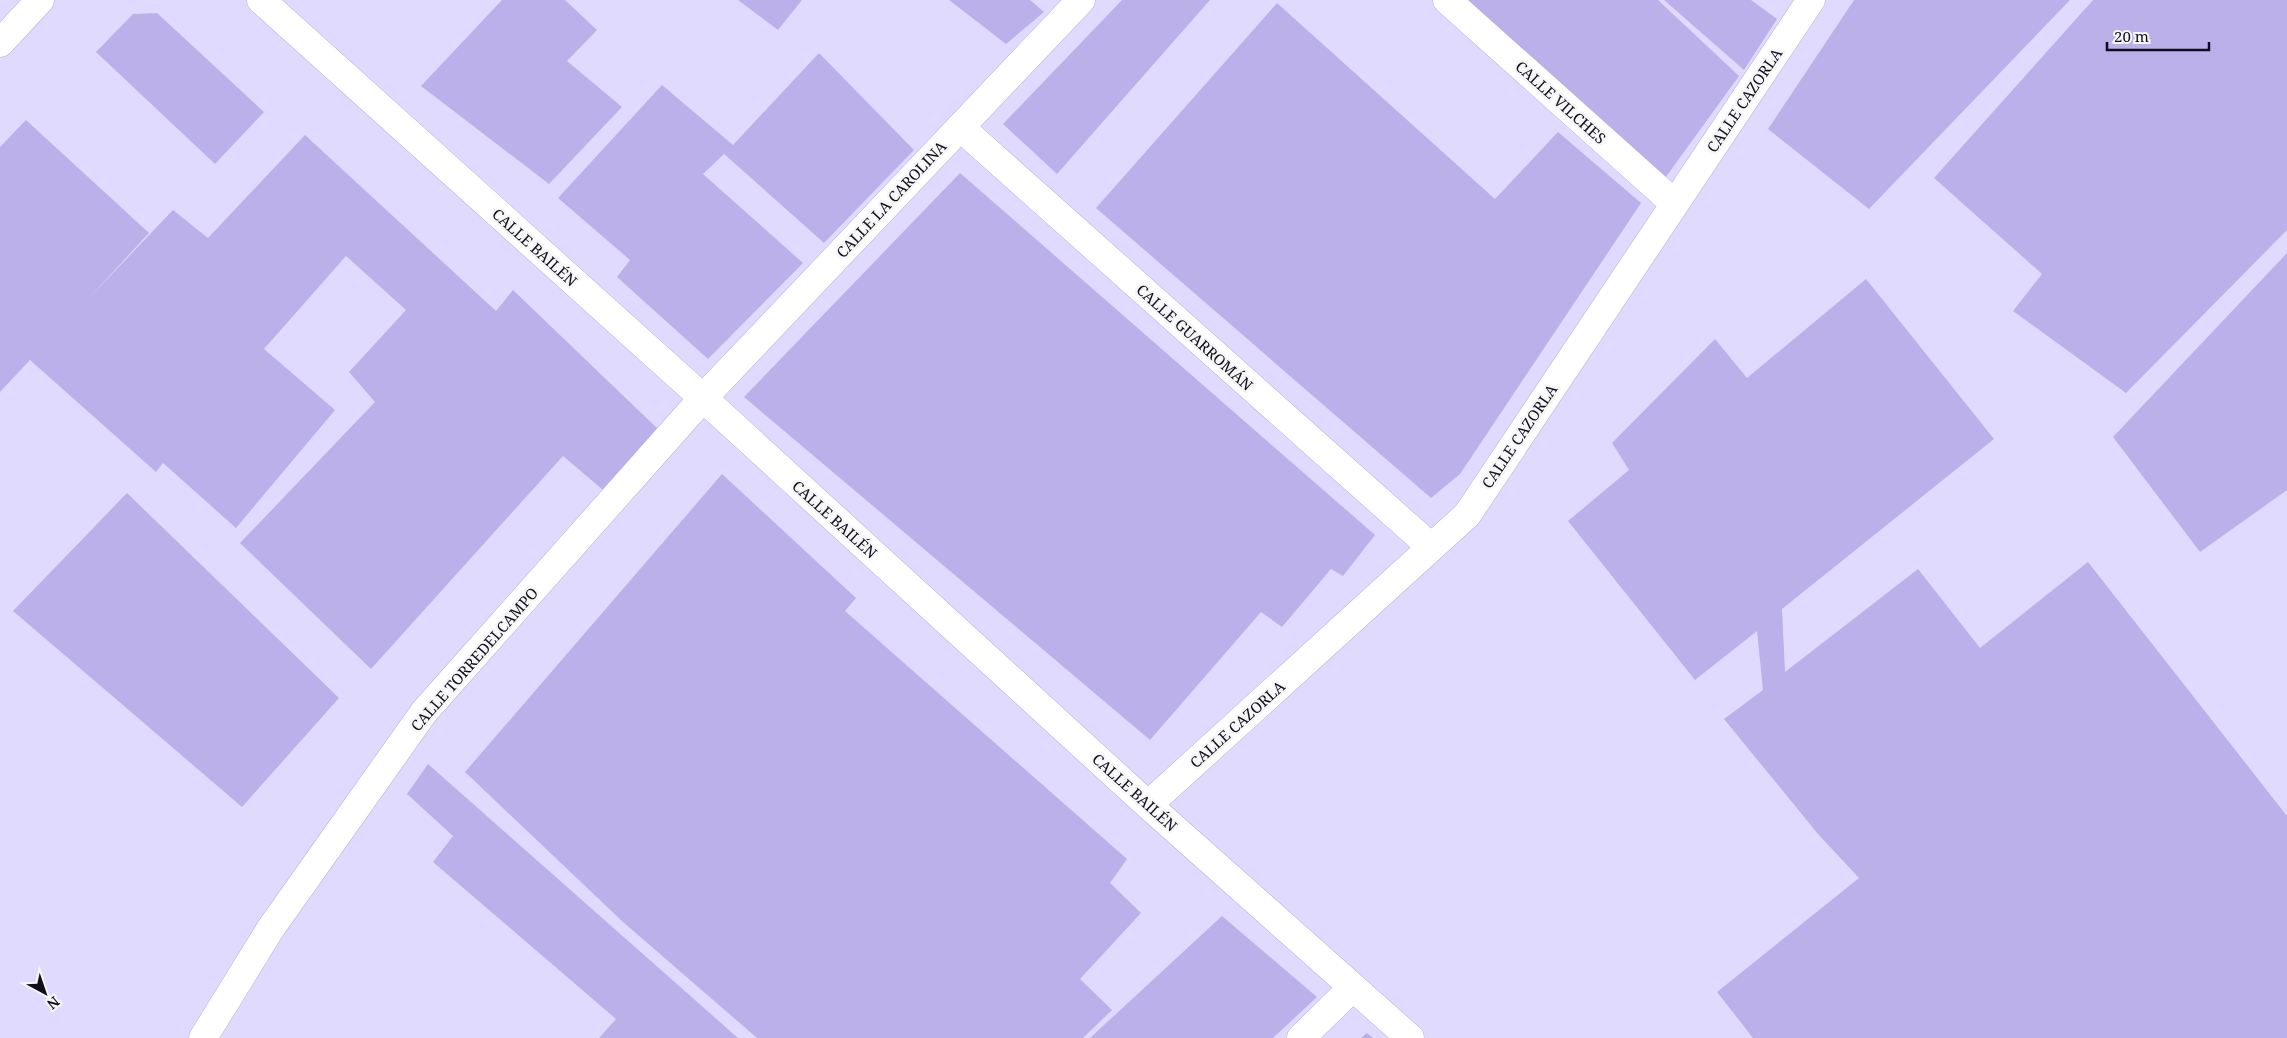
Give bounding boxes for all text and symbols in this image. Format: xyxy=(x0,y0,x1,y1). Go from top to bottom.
scale bar xyxy=(2107,20,2210,52)
text: 20 m xyxy=(2114,26,2149,46)
street label: CALLE CAZORLA xyxy=(1702,44,1786,156)
street label: CALLE VILCHES xyxy=(1511,56,1611,148)
street label: CALLE LA CAROLINA xyxy=(832,136,951,262)
street label: CALLE BAILÉN xyxy=(488,204,582,291)
street label: CALLE GUARROMÁN xyxy=(1133,279,1258,395)
street label: CALLE CAZORLA xyxy=(1477,380,1561,492)
street label: CALLE BAILÉN xyxy=(788,476,882,563)
street label: CALLE TORREDELCAMPO xyxy=(406,583,542,735)
street label: CALLE CAZORLA xyxy=(1185,676,1289,772)
street label: CALLE BAILÉN xyxy=(1088,749,1182,836)
north arrow xyxy=(20,968,70,1018)
text: N xyxy=(43,993,64,1014)

